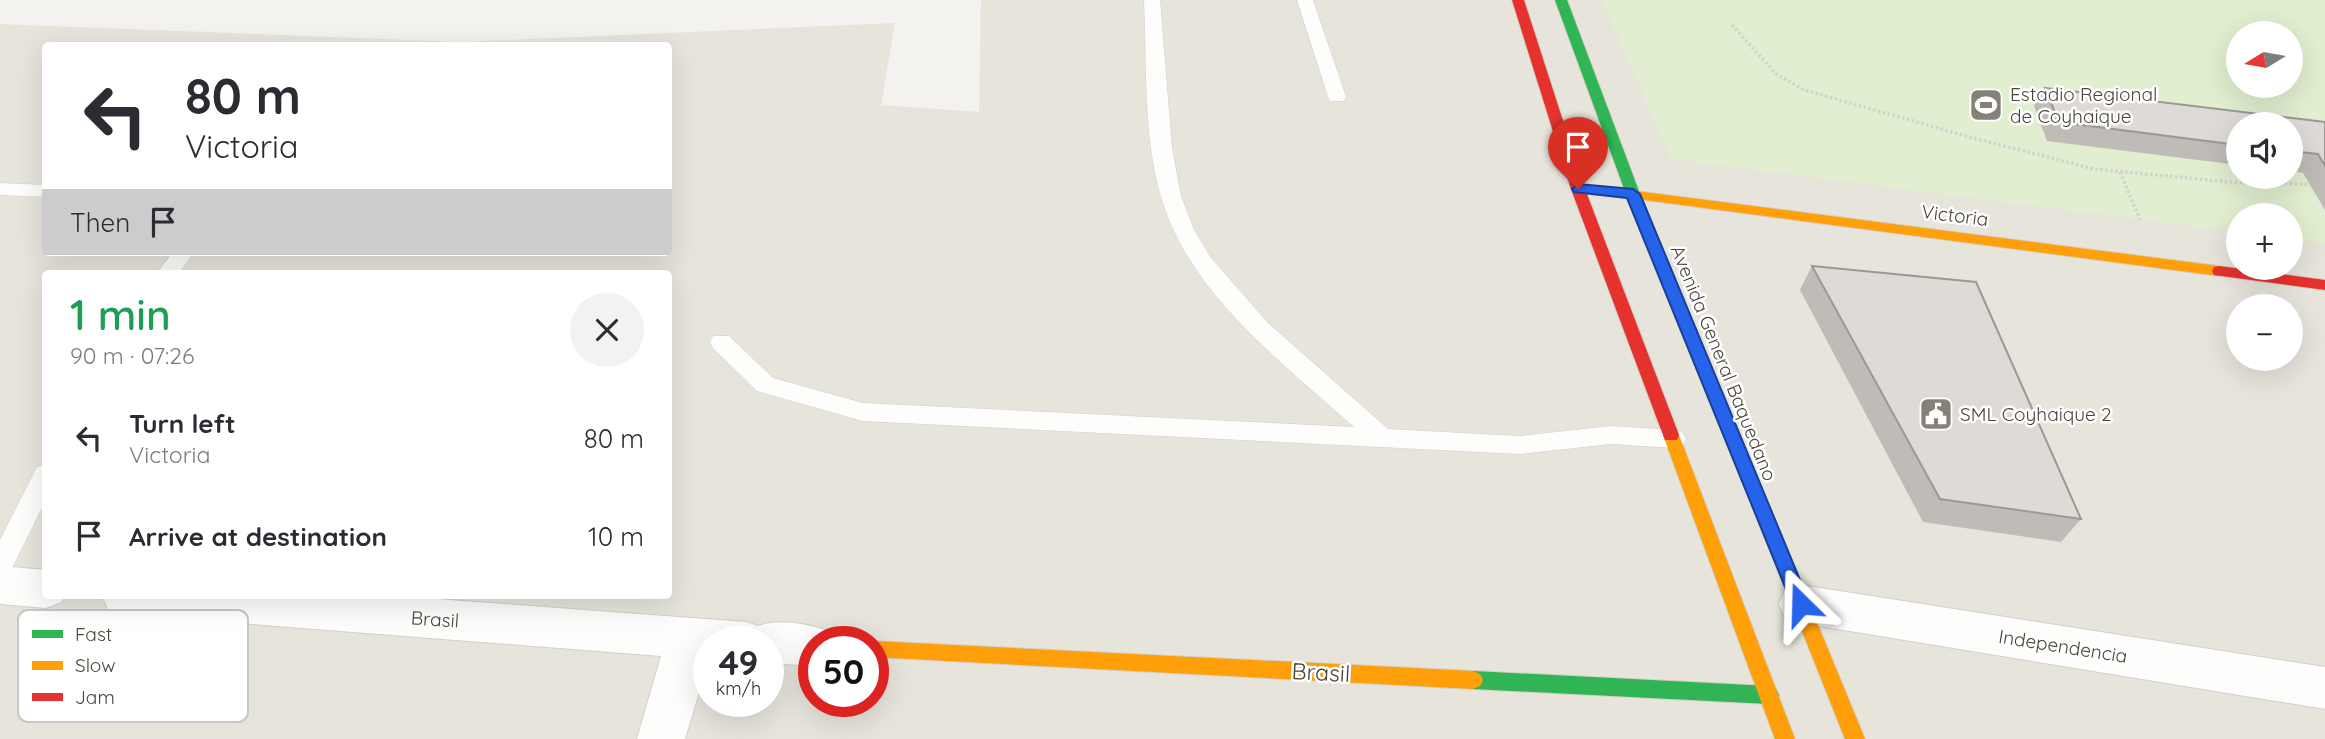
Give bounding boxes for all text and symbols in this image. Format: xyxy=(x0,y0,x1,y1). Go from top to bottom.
north arrow xyxy=(2226,21,2303,98)
map controls xyxy=(2226,21,2303,371)
text: 80 m xyxy=(185,65,301,126)
icon: left xyxy=(70,70,161,161)
place label: Estadio Regional de Coyhaique xyxy=(2010,82,2157,128)
sports icon: Estadio Regional de Coyhaique xyxy=(1967,86,2005,124)
button: sound xyxy=(2226,112,2303,189)
pin xyxy=(1548,117,1608,189)
text: Victoria xyxy=(185,126,298,166)
icon: arrive xyxy=(1559,128,1597,166)
street label: Victoria xyxy=(1920,199,1990,231)
icon: arrive xyxy=(144,203,182,241)
button: + xyxy=(2226,203,2303,280)
text: Then xyxy=(70,206,130,239)
street label: Avenida General Baquedano xyxy=(1666,242,1782,484)
text: 1 min xyxy=(70,288,171,341)
button: close xyxy=(570,293,644,367)
button: − xyxy=(2226,294,2303,371)
text: 90 m · 07:26 xyxy=(70,341,194,370)
public building icon: SML Coyhaique 2 xyxy=(1917,395,1955,433)
place label: SML Coyhaique 2 xyxy=(1960,402,2112,426)
text: Turn left xyxy=(129,407,236,440)
icon: left xyxy=(70,419,108,457)
text: 80 m xyxy=(584,422,644,455)
text: Victoria xyxy=(129,440,210,469)
icon: arrive xyxy=(70,517,108,555)
text: Arrive at destination xyxy=(129,520,387,553)
text: 10 m xyxy=(588,520,644,553)
position arrow xyxy=(1764,567,1838,641)
street label: Brasil xyxy=(410,605,460,633)
legend xyxy=(18,610,248,722)
text: Fast xyxy=(75,622,112,646)
street label: Independencia xyxy=(1997,624,2129,668)
speed limit sign: 50 xyxy=(798,626,889,717)
text: 49 xyxy=(719,640,758,684)
text: Slow xyxy=(75,653,116,677)
street label: Brasil xyxy=(1291,656,1351,688)
text: km/h xyxy=(716,677,761,700)
text: Jam xyxy=(75,685,115,709)

